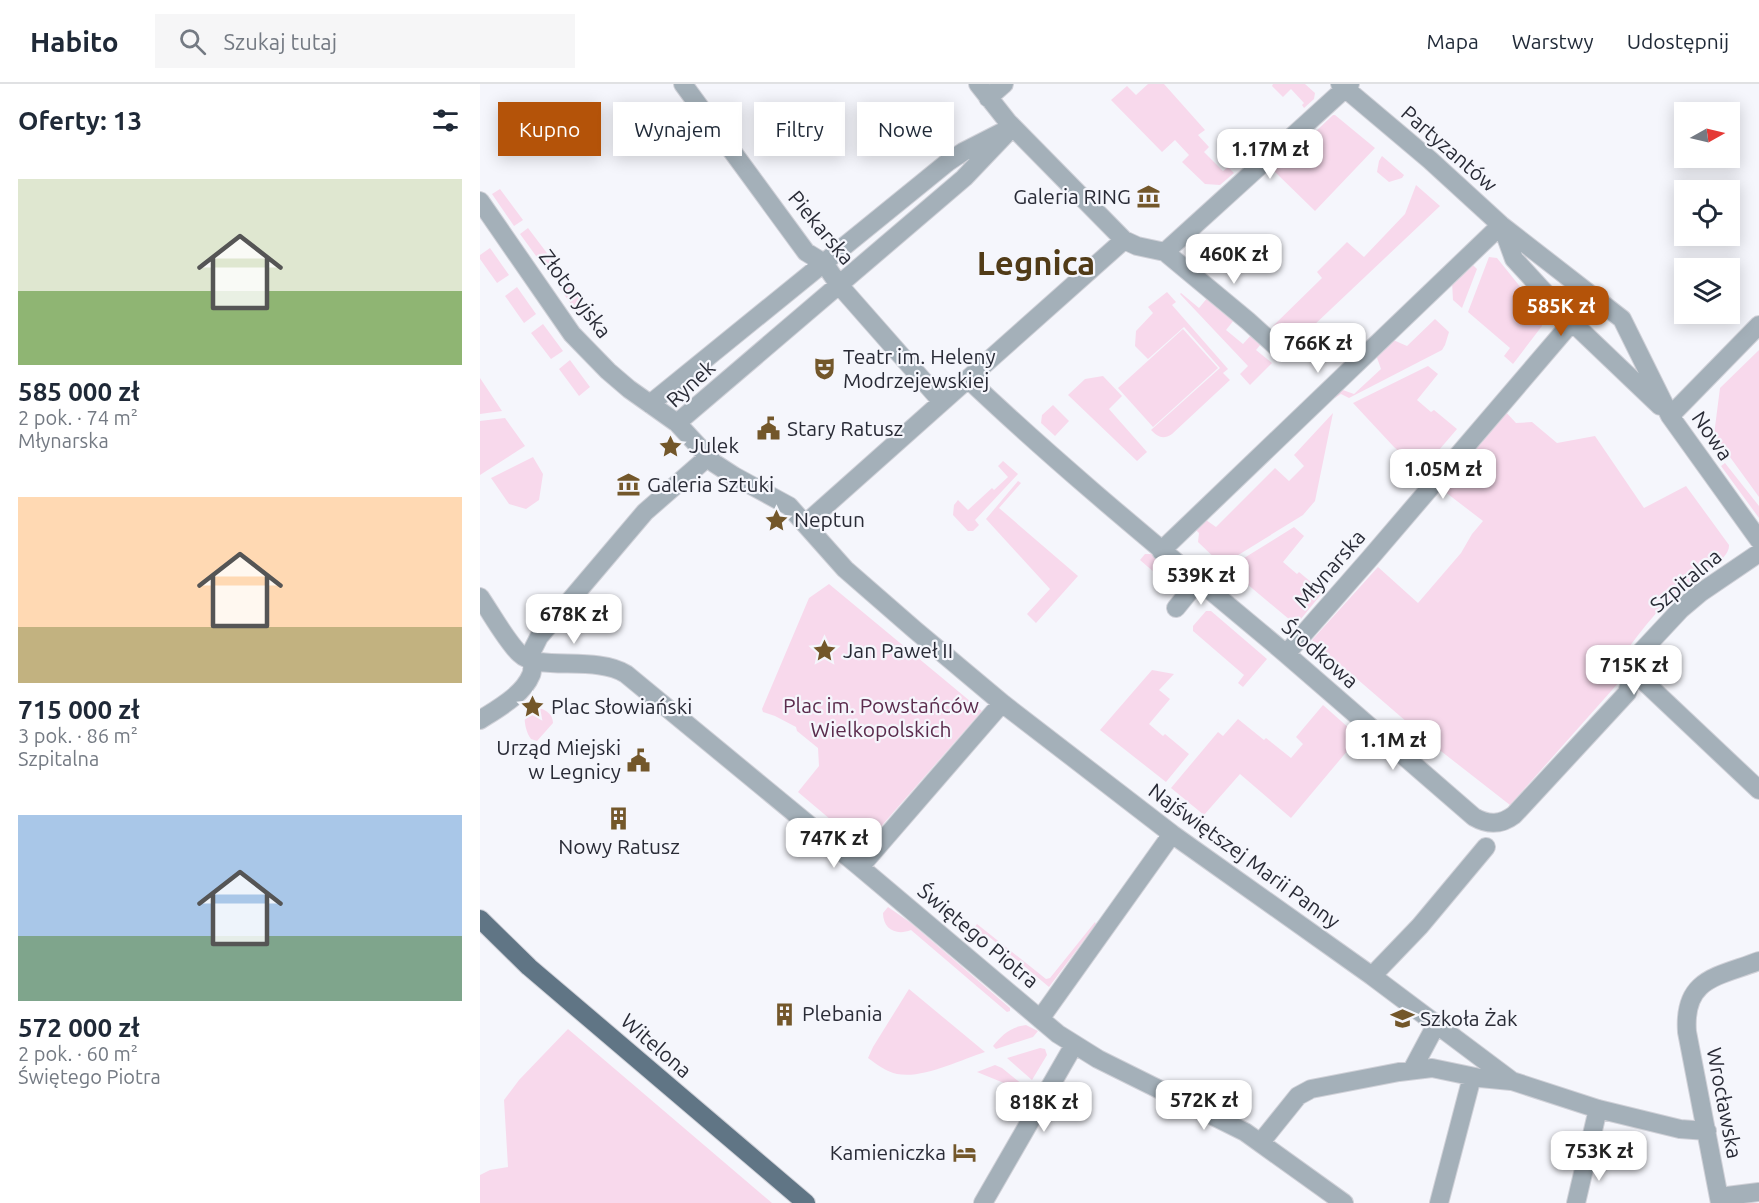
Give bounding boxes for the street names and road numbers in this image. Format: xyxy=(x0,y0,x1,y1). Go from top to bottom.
street label: Partyzantów xyxy=(1397,100,1502,196)
street label: Piekarska xyxy=(784,186,860,269)
street label: Złotoryjska xyxy=(535,244,617,342)
street label: Rynek xyxy=(661,355,720,412)
street label: Nowa xyxy=(1687,406,1738,465)
street label: Młynarska xyxy=(1289,525,1370,612)
street label: Szpitalna xyxy=(1645,544,1726,617)
street label: Środkowa xyxy=(1278,614,1364,693)
street label: Najświętszej Marii Panny xyxy=(1144,778,1345,933)
street label: Świętego Piotra xyxy=(914,878,1044,993)
street label: Witelona xyxy=(617,1008,697,1082)
street label: Wrocławska xyxy=(1702,1045,1747,1160)

